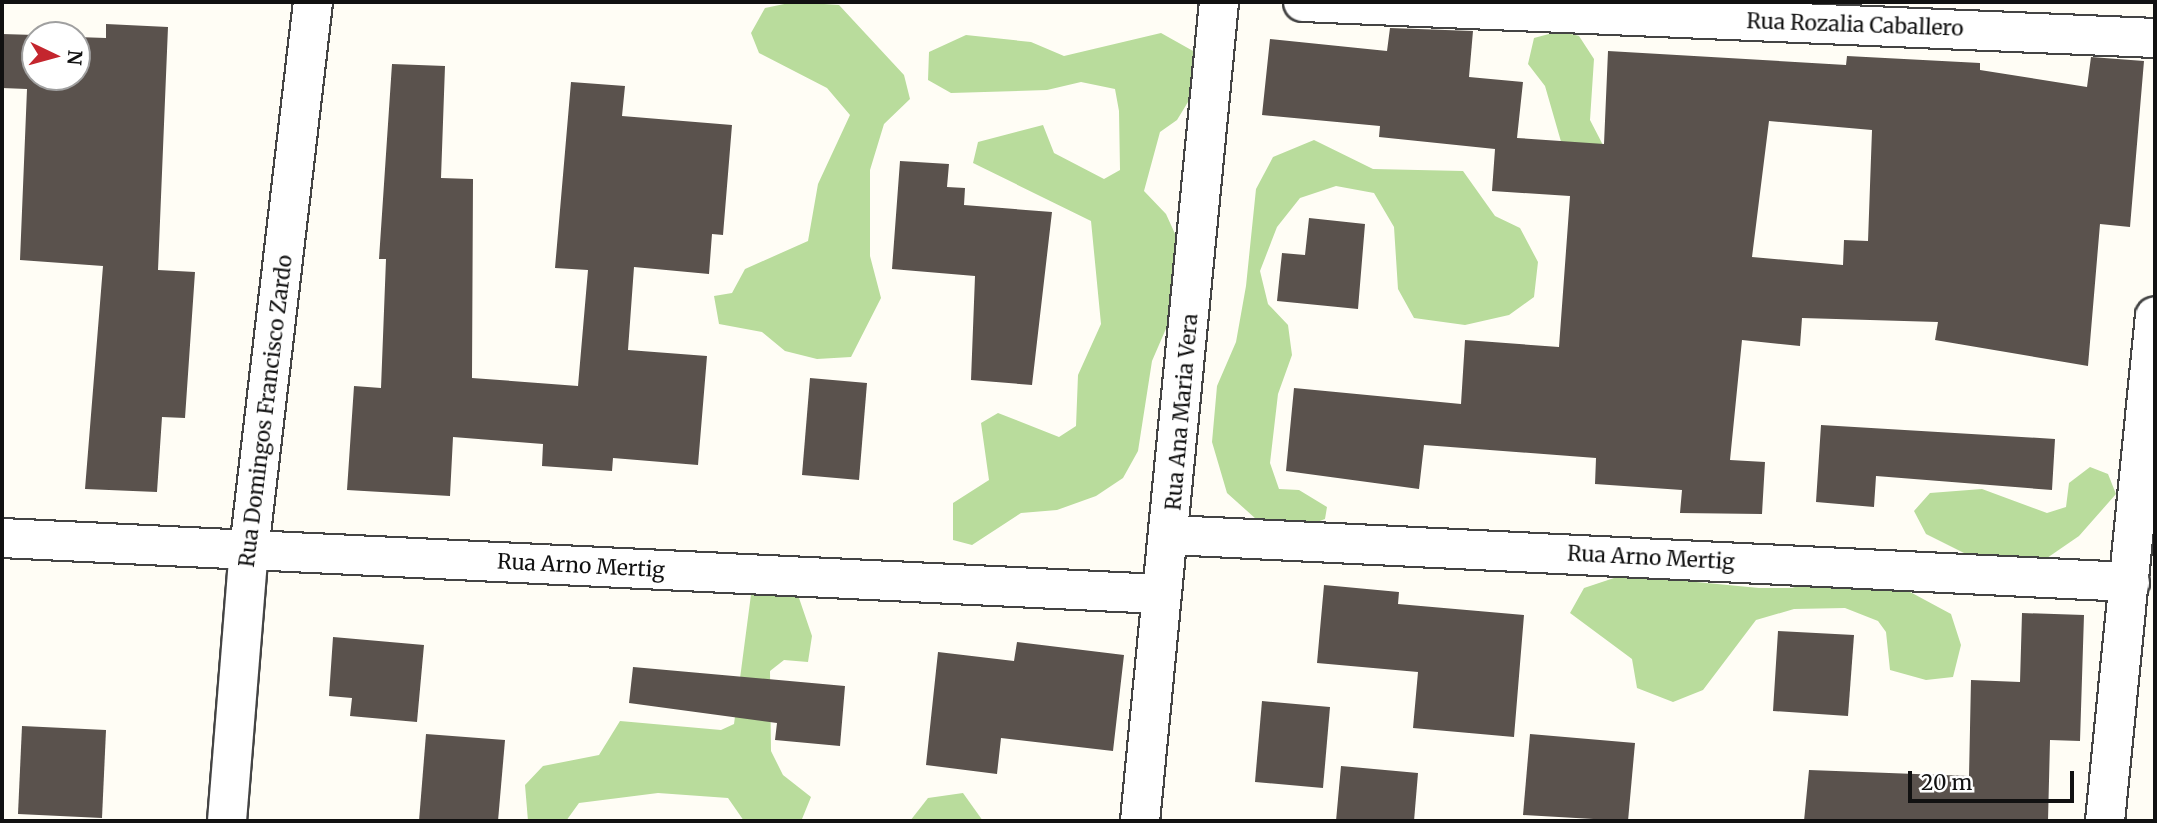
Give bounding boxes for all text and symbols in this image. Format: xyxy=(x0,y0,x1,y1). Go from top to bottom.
street label: Rua Rozalia Caballero xyxy=(1746,9,1964,41)
north arrow xyxy=(21,21,91,91)
text: N xyxy=(62,49,88,66)
street label: Rua Domingos Francisco Zardo xyxy=(234,253,298,569)
street label: Rua Ana Maria Vera xyxy=(1161,313,1203,511)
street label: Rua Arno Mertig xyxy=(1567,541,1735,575)
street label: Rua Arno Mertig xyxy=(497,549,665,583)
scale bar xyxy=(1912,756,2078,800)
text: 20 m xyxy=(1921,769,1972,796)

